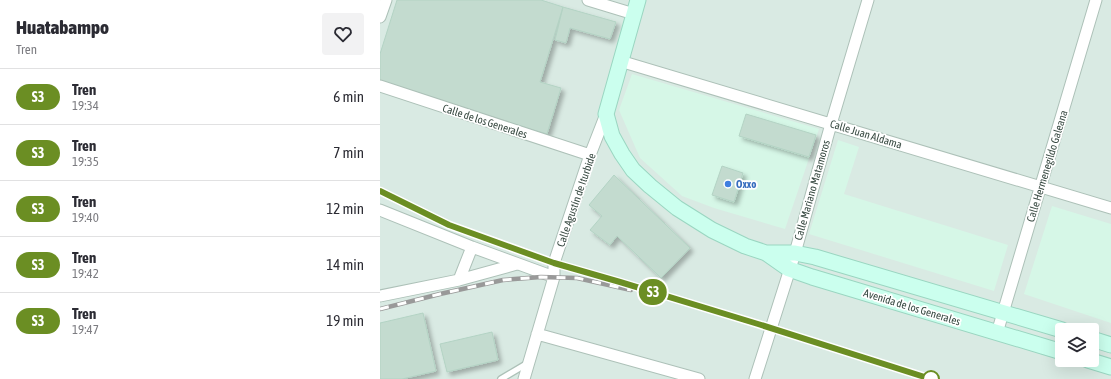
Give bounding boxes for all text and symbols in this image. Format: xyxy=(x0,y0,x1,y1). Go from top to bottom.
button: heart xyxy=(322,13,364,55)
text: Huatabampo xyxy=(16,16,109,38)
text: Tren xyxy=(16,42,37,57)
text: Tren xyxy=(72,81,96,98)
text: 6 min xyxy=(333,88,364,105)
text: S3 xyxy=(32,89,44,105)
text: 19:34 xyxy=(72,98,99,113)
street label: Calle de los Generales xyxy=(441,102,529,140)
street label: Calle Hermenegildo Galeana xyxy=(1024,109,1070,223)
street label: Calle Juan Aldama xyxy=(829,117,903,151)
text: Tren xyxy=(72,137,96,154)
street label: Calle Mariano Matamoros xyxy=(792,138,832,242)
text: 7 min xyxy=(333,144,364,161)
text: S3 xyxy=(32,145,44,161)
street label: Calle Agustín de Iturbide xyxy=(554,152,598,248)
text: 19:35 xyxy=(72,154,99,169)
place label: Oxxo xyxy=(736,178,756,190)
marker: Oxxo xyxy=(723,179,733,189)
text: Tren xyxy=(72,193,96,210)
text: 12 min xyxy=(326,200,364,217)
text: S3 xyxy=(32,201,44,217)
text: 19:40 xyxy=(72,210,99,225)
text: Tren xyxy=(72,249,96,266)
text: 14 min xyxy=(326,256,364,273)
text: S3 xyxy=(32,257,44,273)
text: 19:42 xyxy=(72,266,99,281)
line badge: S3 xyxy=(635,279,671,305)
text: S3 xyxy=(647,284,659,300)
street label: Avenida de los Generales xyxy=(862,287,962,327)
text: Tren xyxy=(72,305,96,322)
text: 19 min xyxy=(326,312,364,329)
text: S3 xyxy=(32,313,44,329)
text: 19:47 xyxy=(72,322,99,337)
map controls xyxy=(1055,323,1099,367)
button: layers xyxy=(1055,323,1099,367)
unlabelled marker xyxy=(922,370,940,379)

